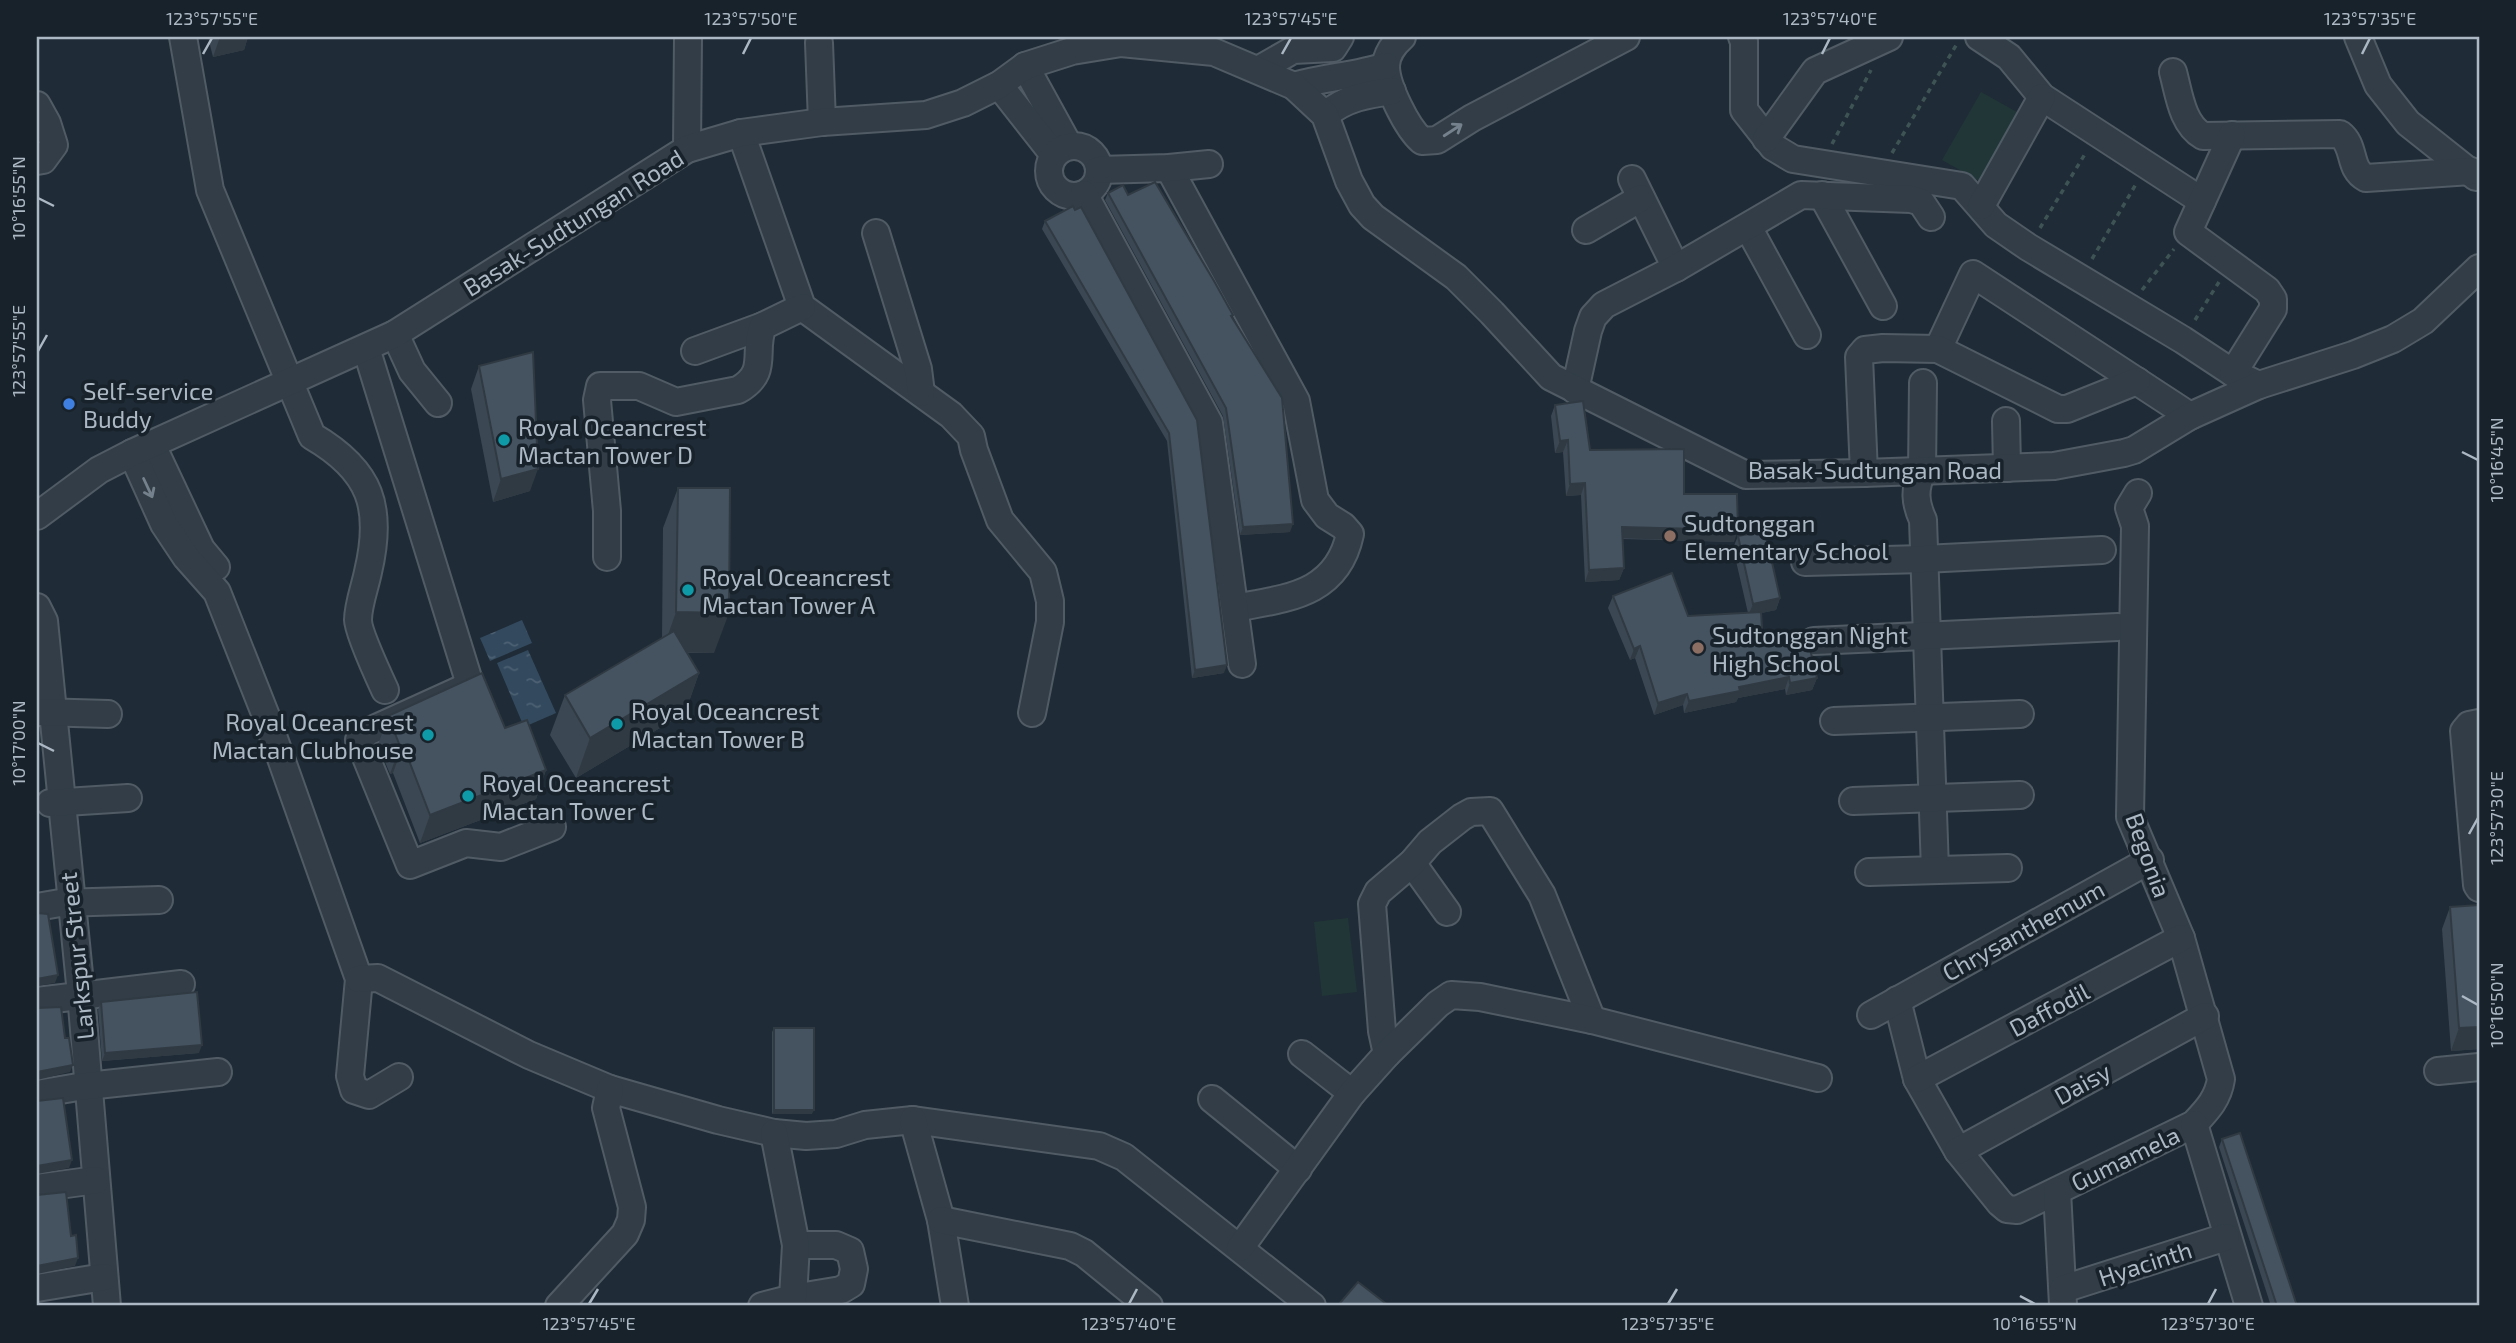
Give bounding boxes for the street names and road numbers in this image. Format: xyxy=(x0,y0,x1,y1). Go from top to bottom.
street label: Basak-Sudtungan Road xyxy=(458,142,688,302)
street label: Basak-Sudtungan Road xyxy=(1748,455,2002,484)
street label: Begonia xyxy=(2120,809,2178,901)
street label: Larkspur Street xyxy=(53,871,99,1041)
street label: Chrysanthemum xyxy=(1937,873,2109,987)
street label: Daffodil xyxy=(2004,976,2094,1042)
street label: Daisy xyxy=(2049,1056,2115,1110)
street label: Gumamela xyxy=(2066,1119,2184,1197)
street label: Hyacinth xyxy=(2095,1234,2195,1292)

